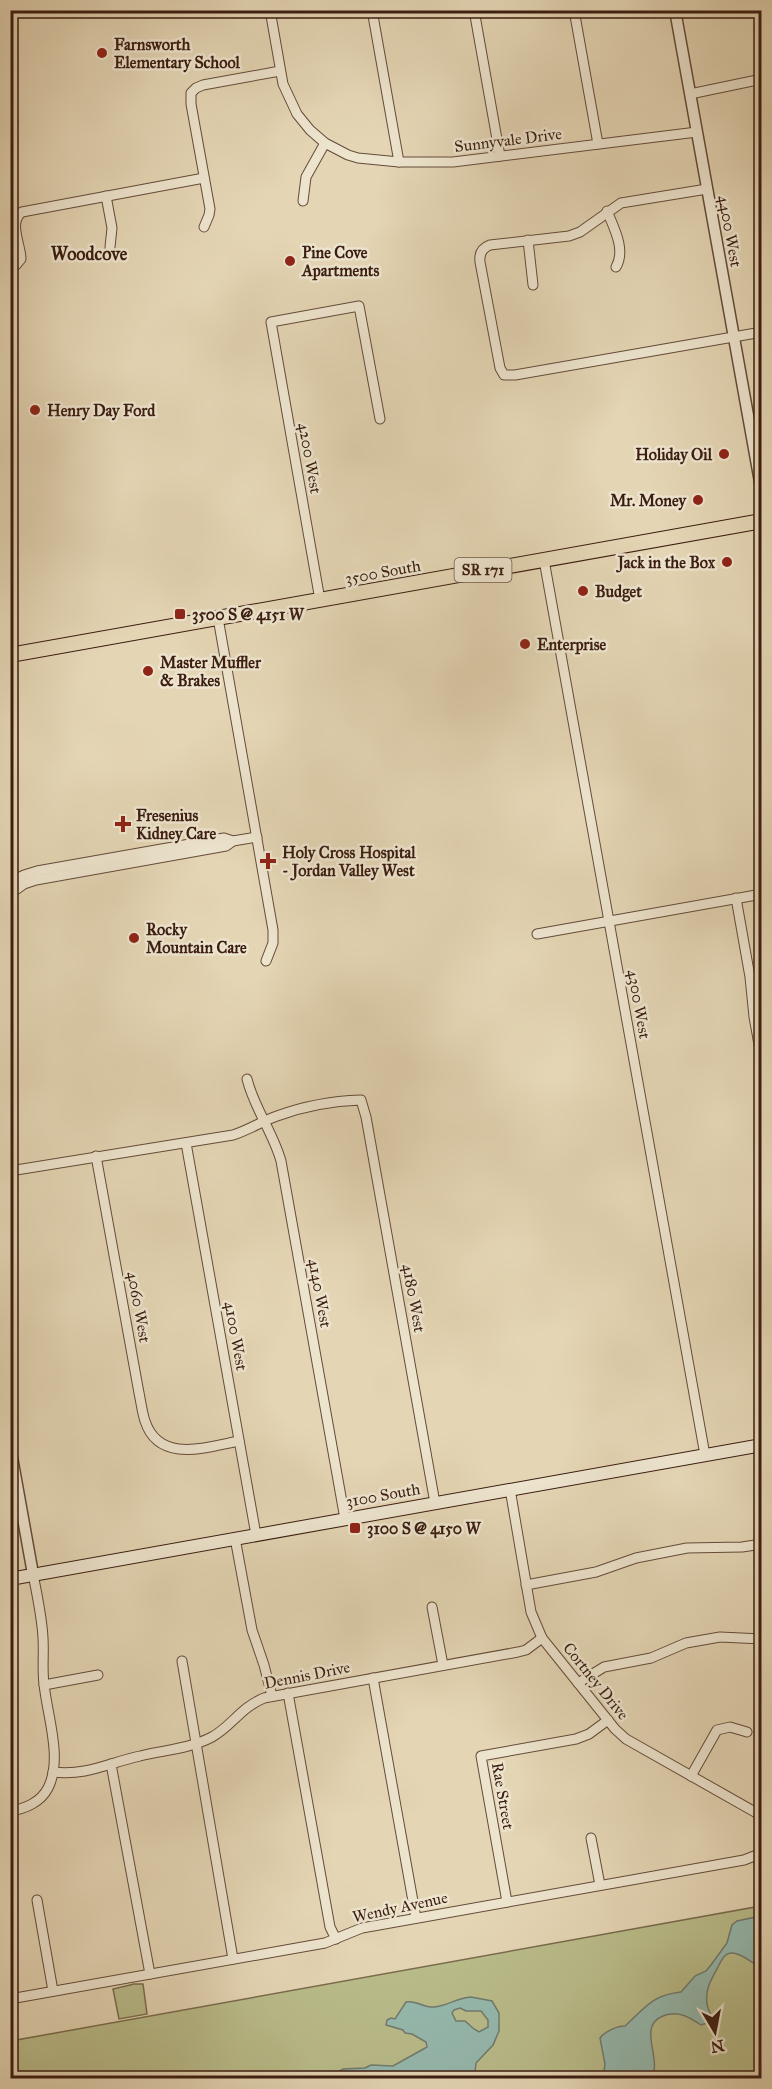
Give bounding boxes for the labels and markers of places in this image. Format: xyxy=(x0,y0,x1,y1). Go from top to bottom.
place label: Farnsworth Elementary School xyxy=(114,35,240,73)
marker: Farnsworth Elementary School xyxy=(95,46,109,60)
place label: Pine Cove Apartments xyxy=(301,243,380,281)
marker: Pine Cove Apartments xyxy=(283,254,297,268)
place label: Henry Day Ford xyxy=(47,401,156,421)
marker: Henry Day Ford xyxy=(28,403,42,417)
place label: Holiday Oil xyxy=(635,445,713,465)
marker: Holiday Oil xyxy=(717,447,731,461)
place label: Mr. Money xyxy=(610,491,687,511)
marker: Mr. Money xyxy=(691,493,705,507)
place label: Jack in the Box xyxy=(616,553,716,573)
marker: Jack in the Box xyxy=(720,555,734,569)
place label: Budget xyxy=(595,582,642,602)
marker: Budget xyxy=(576,584,590,598)
place label: 3500 S @ 4151 W xyxy=(192,605,305,625)
marker: 3500 S @ 4151 W xyxy=(173,607,187,621)
place label: Enterprise xyxy=(537,635,607,655)
marker: Enterprise xyxy=(518,637,532,651)
place label: Master Muffler & Brakes xyxy=(160,653,262,690)
marker: Master Muffler & Brakes xyxy=(141,664,155,678)
place label: Fresenius Kidney Care xyxy=(136,806,216,844)
marker: Fresenius Kidney Care xyxy=(114,815,132,833)
place label: Holy Cross Hospital - Jordan Valley West xyxy=(282,843,416,881)
marker: Holy Cross Hospital - Jordan Valley West xyxy=(259,852,277,870)
place label: Rocky Mountain Care xyxy=(146,920,247,957)
marker: Rocky Mountain Care xyxy=(127,931,141,945)
place label: 3100 S @ 4150 W xyxy=(367,1519,481,1539)
marker: 3100 S @ 4150 W xyxy=(348,1521,362,1535)

